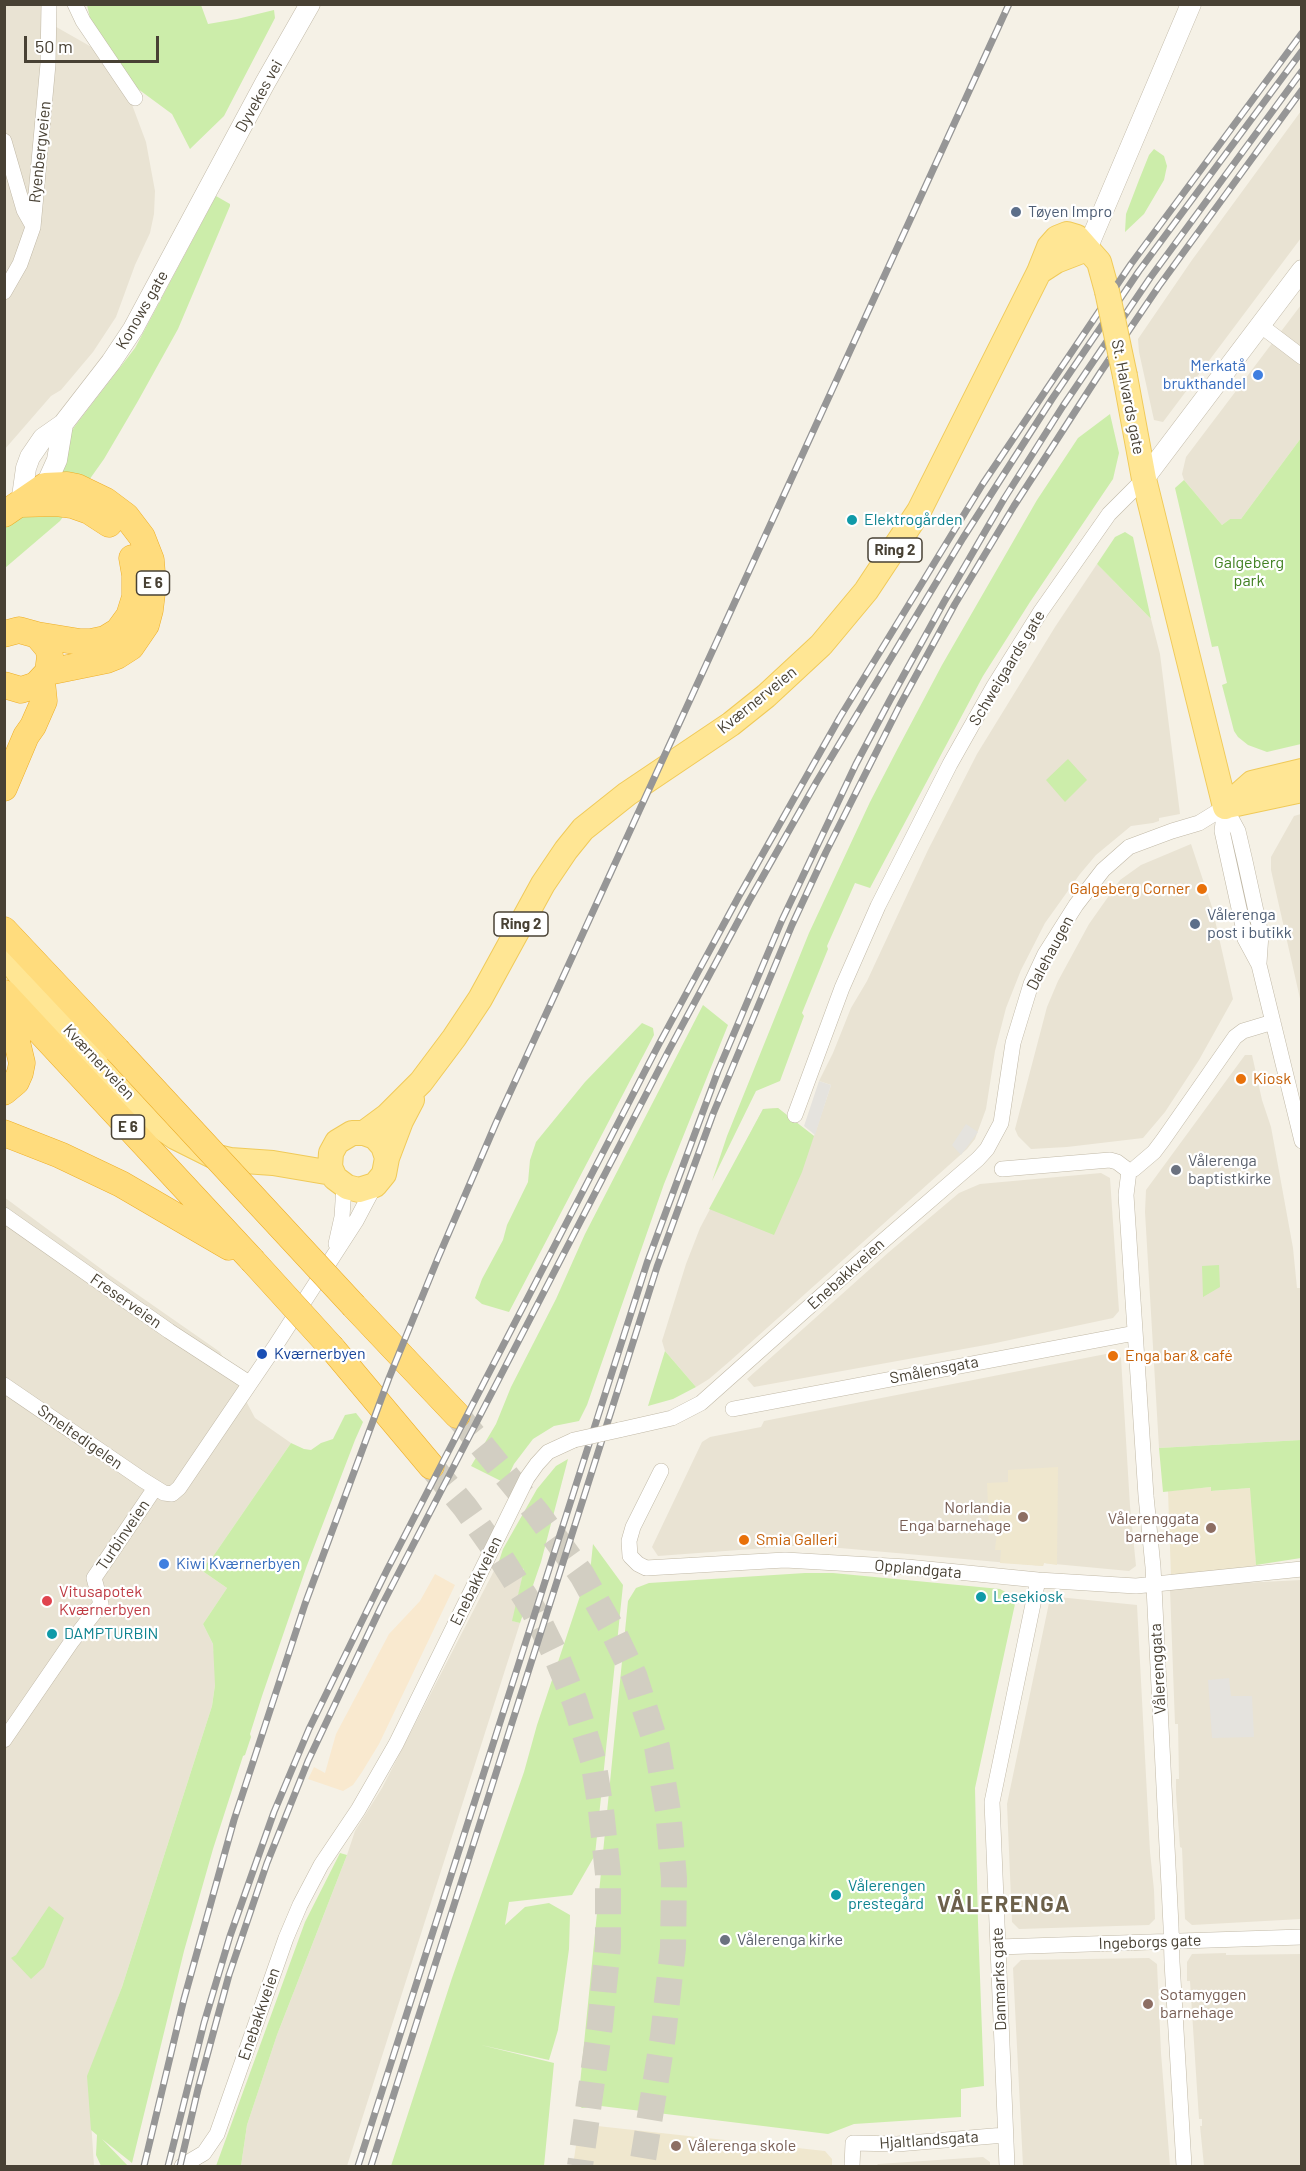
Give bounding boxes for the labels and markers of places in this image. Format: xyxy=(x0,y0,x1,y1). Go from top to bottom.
place label: Tøyen Impro xyxy=(1028,202,1112,222)
marker: Tøyen Impro xyxy=(1009,205,1023,219)
place label: Merkatå brukthandel xyxy=(1163,356,1246,394)
marker: Merkatå brukthandel xyxy=(1251,368,1265,382)
place label: Elektrogården xyxy=(864,510,963,530)
marker: Elektrogården xyxy=(845,513,859,527)
place label: Galgeberg Corner xyxy=(1070,879,1190,899)
marker: Galgeberg Corner xyxy=(1195,882,1209,896)
place label: Vålerenga post i butikk xyxy=(1207,905,1292,943)
marker: Vålerenga post i butikk xyxy=(1188,917,1202,931)
place label: Kiosk xyxy=(1253,1069,1291,1089)
marker: Kiosk xyxy=(1234,1072,1248,1086)
place label: Vålerenga baptistkirke xyxy=(1188,1151,1271,1189)
marker: Vålerenga baptistkirke xyxy=(1169,1163,1183,1177)
place label: Kværnerbyen xyxy=(274,1344,366,1364)
place label: Enga bar & café xyxy=(1125,1346,1233,1366)
marker: Kværnerbyen xyxy=(255,1347,269,1361)
marker: Enga bar & café xyxy=(1106,1349,1120,1363)
place label: Norlandia Enga barnehage xyxy=(899,1498,1011,1536)
place label: Vålerenggata barnehage xyxy=(1108,1509,1199,1547)
marker: Norlandia Enga barnehage xyxy=(1016,1510,1030,1524)
marker: Vålerenggata barnehage xyxy=(1204,1521,1218,1535)
place label: Smia Galleri xyxy=(756,1530,838,1550)
marker: Smia Galleri xyxy=(737,1533,751,1547)
place label: Kiwi Kværnerbyen xyxy=(176,1554,300,1574)
marker: Kiwi Kværnerbyen xyxy=(157,1557,171,1571)
place label: Vitusapotek Kværnerbyen xyxy=(59,1582,151,1620)
place label: Lesekiosk xyxy=(993,1587,1063,1607)
marker: Lesekiosk xyxy=(974,1590,988,1604)
marker: Vitusapotek Kværnerbyen xyxy=(40,1594,54,1608)
place label: DAMPTURBIN xyxy=(64,1624,158,1644)
marker: DAMPTURBIN xyxy=(45,1627,59,1641)
place label: Vålerengen prestegård xyxy=(848,1876,926,1914)
marker: Vålerengen prestegård xyxy=(829,1888,843,1902)
place label: Vålerenga kirke xyxy=(737,1930,843,1950)
marker: Vålerenga kirke xyxy=(718,1933,732,1947)
place label: Sotamyggen barnehage xyxy=(1160,1985,1246,2023)
marker: Sotamyggen barnehage xyxy=(1141,1997,1155,2011)
place label: Vålerenga skole xyxy=(688,2136,796,2156)
marker: Vålerenga skole xyxy=(669,2139,683,2153)

